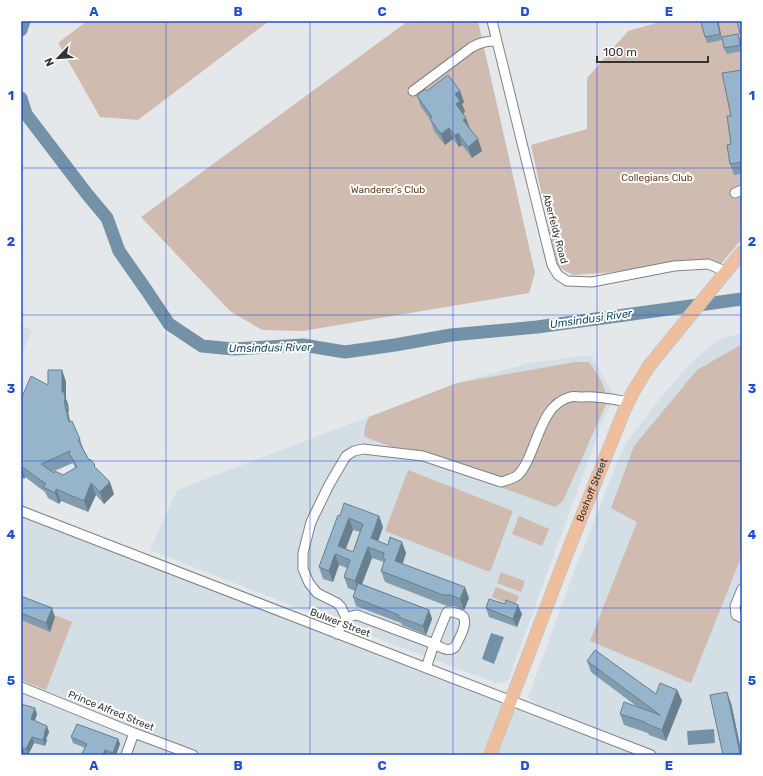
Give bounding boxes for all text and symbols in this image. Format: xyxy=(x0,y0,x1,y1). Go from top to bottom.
text: A xyxy=(89,4,99,19)
text: B xyxy=(233,4,243,19)
text: C xyxy=(377,4,387,19)
text: D xyxy=(520,4,530,19)
text: E xyxy=(665,4,673,19)
north arrow xyxy=(38,38,78,78)
scale bar xyxy=(597,38,708,64)
text: 100 m xyxy=(603,45,637,59)
text: N xyxy=(42,56,57,68)
text: 1 xyxy=(8,88,14,103)
text: 1 xyxy=(749,88,755,103)
park label: Collegians Club xyxy=(621,172,693,184)
park label: Wanderer's Club xyxy=(351,184,425,196)
street label: Aberfeldy Road xyxy=(540,193,570,265)
text: 2 xyxy=(7,234,15,249)
text: 2 xyxy=(748,234,756,249)
water label: Umsindusi River xyxy=(549,307,634,331)
water label: Umsindusi River xyxy=(229,341,312,355)
text: 3 xyxy=(7,381,16,396)
text: 3 xyxy=(748,381,757,396)
street label: Boshoff Street xyxy=(574,456,610,524)
text: 4 xyxy=(7,527,16,542)
text: 4 xyxy=(748,527,757,542)
street label: Bulwer Street xyxy=(308,606,372,640)
text: 5 xyxy=(7,673,15,688)
text: 5 xyxy=(748,673,756,688)
street label: Prince Alfred Street xyxy=(66,688,156,734)
text: A xyxy=(89,758,99,773)
text: B xyxy=(233,758,243,773)
text: C xyxy=(377,758,387,773)
text: D xyxy=(520,758,530,773)
text: E xyxy=(665,758,673,773)

